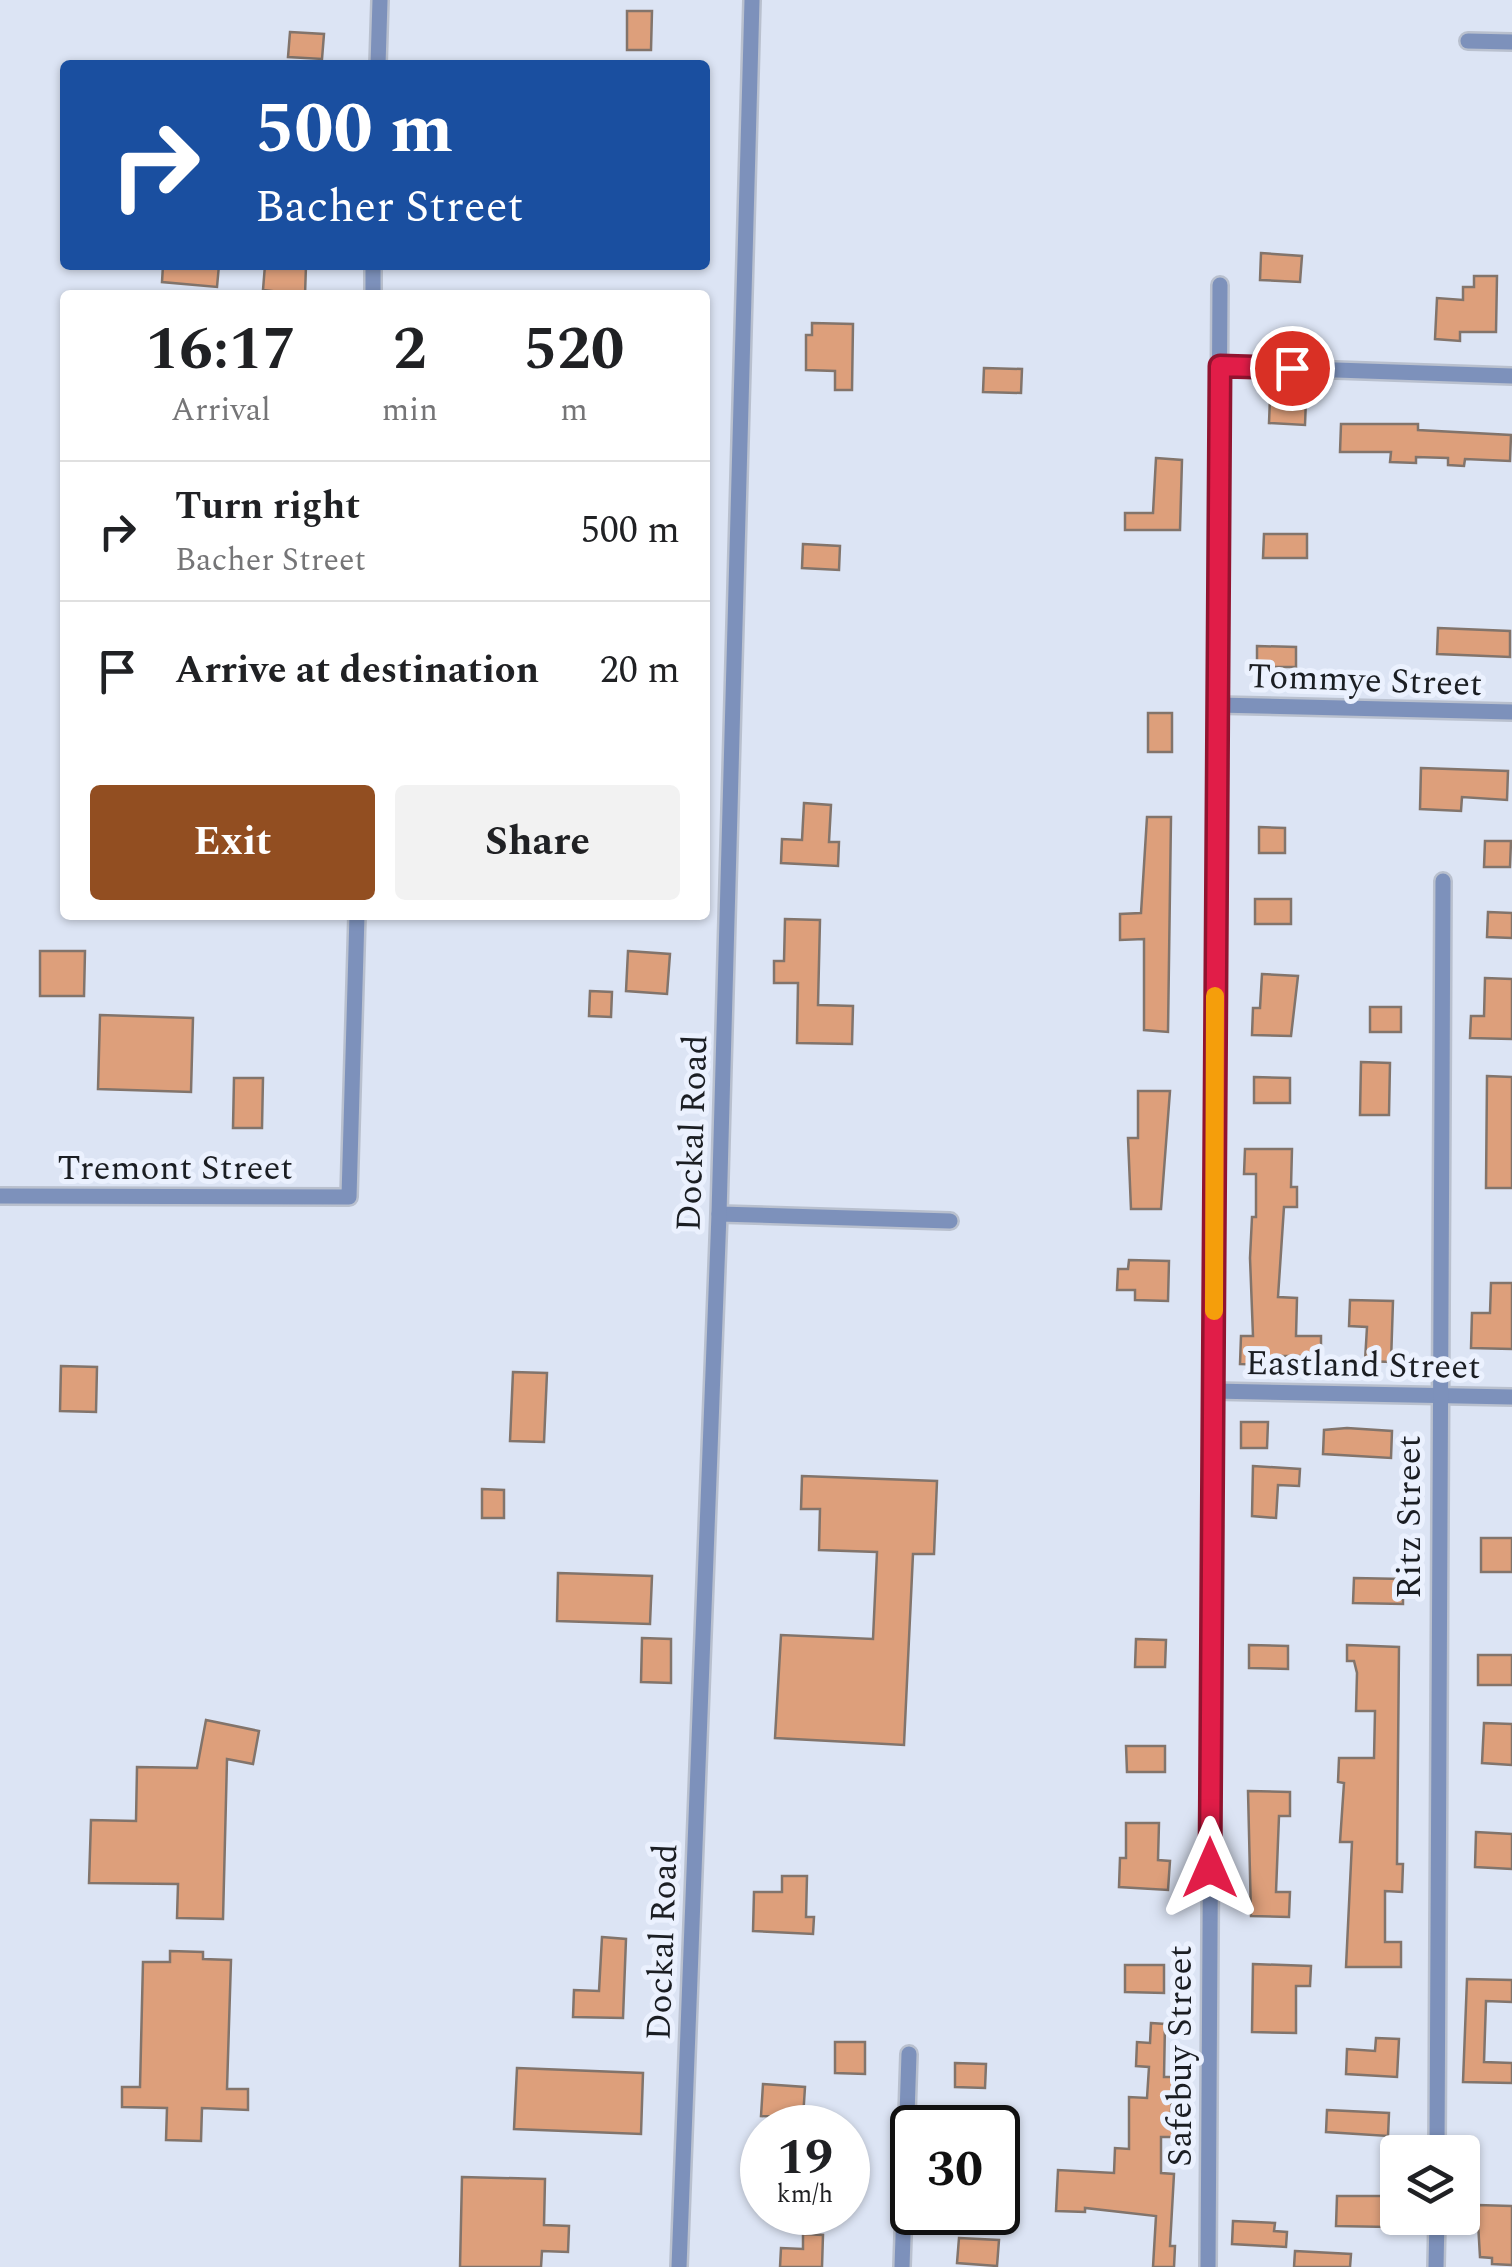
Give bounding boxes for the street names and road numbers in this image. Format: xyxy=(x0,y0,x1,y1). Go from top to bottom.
street label: Tommye Street xyxy=(1247,650,1483,711)
street label: Dockal Road xyxy=(663,1034,722,1232)
street label: Tremont Street xyxy=(57,1142,293,1195)
street label: Eastland Street xyxy=(1245,1337,1481,1394)
street label: Ritz Street xyxy=(1383,1435,1436,1599)
street label: Dockal Road xyxy=(633,1843,692,2041)
street label: Safebuy Street xyxy=(1154,1945,1207,2167)

